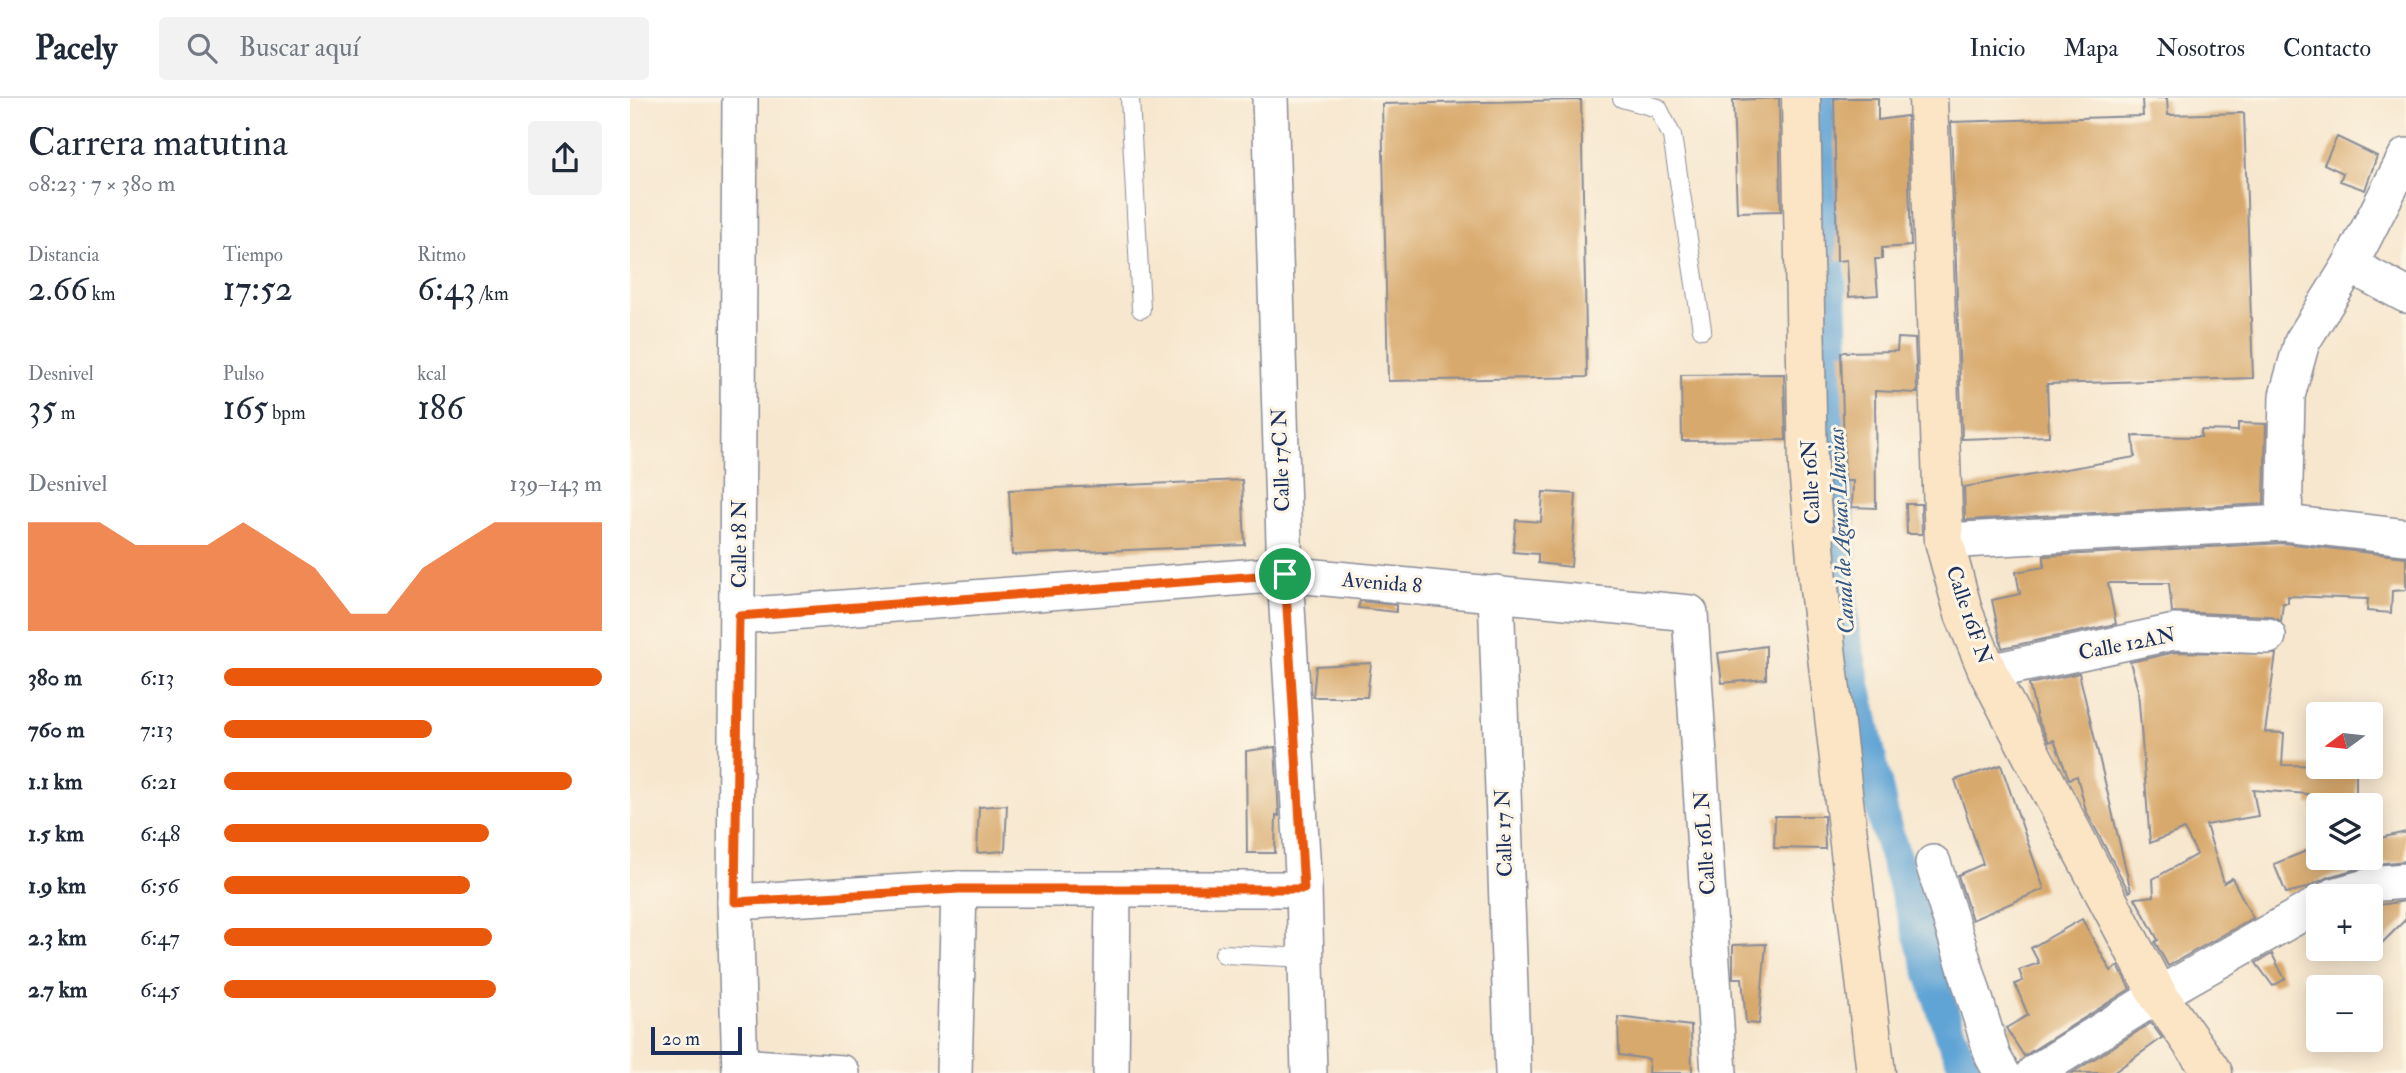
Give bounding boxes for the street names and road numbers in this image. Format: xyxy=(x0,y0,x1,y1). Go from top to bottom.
street label: Calle 17C N xyxy=(1266,408,1296,512)
street label: Calle 16N xyxy=(1795,439,1827,525)
street label: Calle 18 N xyxy=(726,500,753,588)
street label: Calle 16F N xyxy=(1940,562,1998,668)
street label: Avenida 8 xyxy=(1340,566,1423,600)
street label: Calle 12AN xyxy=(2076,621,2178,667)
street label: Calle 17 N xyxy=(1489,788,1519,878)
street label: Calle 16L N xyxy=(1688,790,1722,896)

